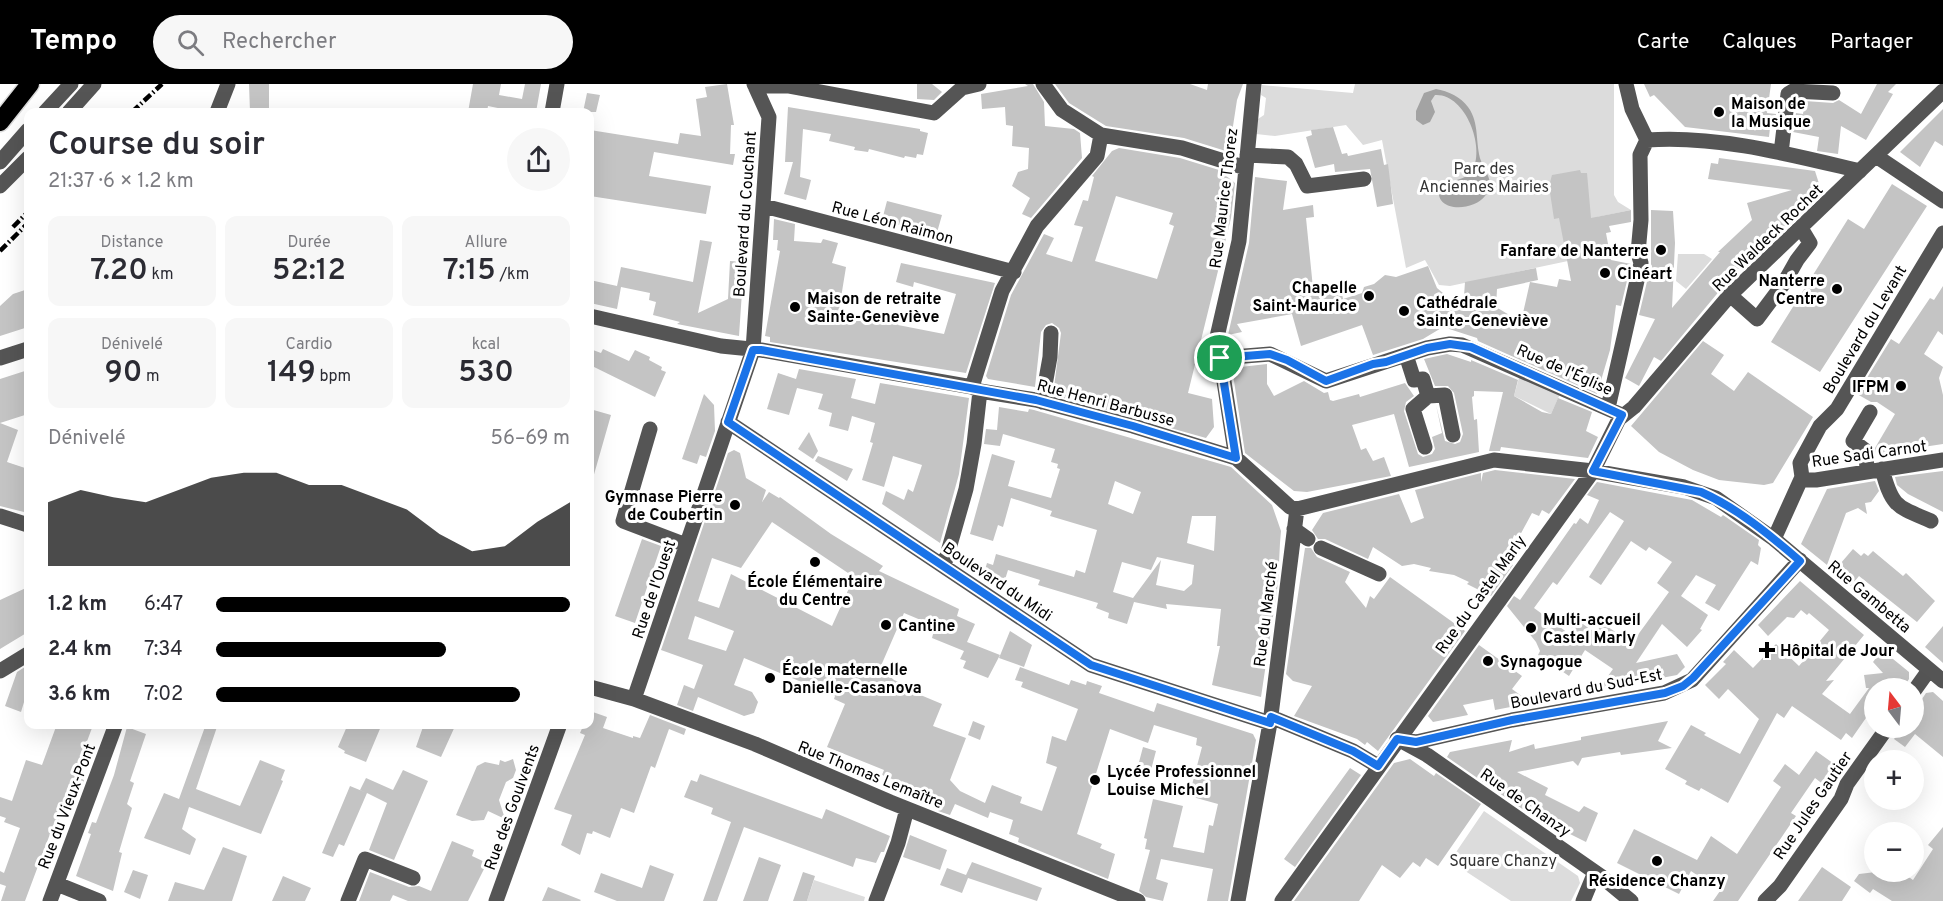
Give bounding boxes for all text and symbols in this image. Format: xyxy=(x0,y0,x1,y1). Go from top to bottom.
search box xyxy=(153,15,573,69)
text: Tempo xyxy=(30,24,117,60)
icon: search xyxy=(174,26,207,59)
text: Rechercher xyxy=(222,29,336,56)
text: Carte xyxy=(1637,29,1689,56)
text: Calques xyxy=(1722,29,1797,56)
text: Partager xyxy=(1830,29,1913,56)
place label: Maison de la Musique xyxy=(1731,95,1811,133)
marker: Maison de la Musique xyxy=(1712,105,1726,119)
text: Course du soir xyxy=(48,125,265,167)
street label: Rue Maurice Thorez xyxy=(1206,127,1244,270)
button: share xyxy=(507,128,570,191)
street label: Boulevard du Couchant xyxy=(730,130,762,298)
park label: Parc des Anciennes Mairies xyxy=(1419,160,1549,198)
text: 21:37 · 6 × 1.2 km xyxy=(48,169,194,195)
street label: Rue Waldeck Rochet xyxy=(1709,180,1828,296)
street label: Rue Léon Raimon xyxy=(829,198,956,250)
text: Distance xyxy=(101,233,163,253)
text: Durée xyxy=(287,233,331,253)
text: Allure xyxy=(465,233,507,253)
place label: Fanfare de Nanterre xyxy=(1500,242,1649,262)
marker: Fanfare de Nanterre xyxy=(1654,243,1668,257)
text: 7.20 xyxy=(90,253,148,290)
text: 52:12 xyxy=(272,253,346,290)
text: 7:15 xyxy=(443,253,496,290)
street label: Boulevard du Levant xyxy=(1819,262,1912,398)
text: km xyxy=(148,265,174,285)
text: /km xyxy=(496,265,529,285)
place label: Cinéart xyxy=(1617,265,1672,285)
marker: Cinéart xyxy=(1598,266,1612,280)
place label: Nanterre Centre xyxy=(1758,272,1825,310)
place label: Chapelle Saint-Maurice xyxy=(1252,279,1357,317)
marker: Nanterre Centre xyxy=(1830,282,1844,296)
marker: Chapelle Saint-Maurice xyxy=(1362,289,1376,303)
place label: Maison de retraite Sainte-Geneviève xyxy=(807,290,942,328)
place label: Cathédrale Sainte-Geneviève xyxy=(1416,294,1548,332)
marker: Maison de retraite Sainte-Geneviève xyxy=(788,300,802,314)
marker: Cathédrale Sainte-Geneviève xyxy=(1397,304,1411,318)
pin xyxy=(1194,332,1245,383)
text: Dénivelé xyxy=(101,335,163,355)
text: Cardio xyxy=(286,335,332,355)
text: kcal xyxy=(472,335,500,355)
street label: Rue de l'Église xyxy=(1513,339,1616,401)
icon: arrive xyxy=(1203,341,1236,374)
text: 90 xyxy=(104,355,142,392)
text: 149 xyxy=(267,355,316,392)
text: 530 xyxy=(458,355,514,392)
text: m xyxy=(142,367,160,387)
text: bpm xyxy=(316,367,351,387)
street label: Rue Henri Barbusse xyxy=(1034,376,1177,432)
place label: IFPM xyxy=(1852,378,1889,398)
marker: IFPM xyxy=(1894,379,1908,393)
text: Dénivelé xyxy=(48,426,125,452)
text: 56–69 m xyxy=(491,426,570,452)
street label: Rue Sadi Carnot xyxy=(1810,437,1928,473)
place label: Gymnase Pierre de Coubertin xyxy=(605,488,723,526)
marker: Gymnase Pierre de Coubertin xyxy=(728,498,742,512)
street label: Rue du Castel Marly xyxy=(1432,532,1531,658)
street label: Rue de l'Ouest xyxy=(629,538,681,642)
street label: Boulevard du Midi xyxy=(938,539,1055,627)
marker: École Élémentaire du Centre xyxy=(808,555,822,569)
street label: Rue Gambetta xyxy=(1823,557,1914,638)
street label: Rue du Marché xyxy=(1251,560,1283,668)
place label: École Élémentaire du Centre xyxy=(747,571,883,611)
text: 1.2 km xyxy=(48,592,107,618)
text: 6:47 xyxy=(144,592,183,618)
place label: Multi-accueil Castel Marly xyxy=(1543,611,1641,649)
place label: Cantine xyxy=(898,617,955,637)
marker: Cantine xyxy=(879,618,893,632)
marker: Multi-accueil Castel Marly xyxy=(1524,621,1538,635)
text: 2.4 km xyxy=(48,637,112,663)
text: 7:34 xyxy=(144,637,183,663)
marker: Hôpital de Jour xyxy=(1758,641,1776,659)
place label: Hôpital de Jour xyxy=(1780,642,1895,662)
place label: Synagogue xyxy=(1500,653,1583,673)
marker: Synagogue xyxy=(1481,654,1495,668)
place label: École maternelle Danielle-Casanova xyxy=(782,659,922,699)
street label: Boulevard du Sud-Est xyxy=(1509,665,1664,715)
marker: École maternelle Danielle-Casanova xyxy=(763,671,777,685)
north arrow xyxy=(1864,678,1924,738)
map controls xyxy=(1864,678,1924,882)
text: 3.6 km xyxy=(48,682,110,708)
text: 7:02 xyxy=(144,682,183,708)
street label: Rue Thomas Lemaître xyxy=(794,737,946,814)
street label: Rue du Vieux-Pont xyxy=(35,741,101,872)
street label: Rue des Goulvents xyxy=(481,742,545,873)
street label: Rue Jules Gautier xyxy=(1770,748,1857,864)
button: + xyxy=(1864,750,1924,810)
place label: Lycée Professionnel Louise Michel xyxy=(1107,763,1256,801)
street label: Rue de Chanzy xyxy=(1475,765,1574,842)
marker: Lycée Professionnel Louise Michel xyxy=(1088,773,1102,787)
button: − xyxy=(1864,822,1924,882)
park label: Square Chanzy xyxy=(1449,852,1557,872)
marker: Résidence Chanzy xyxy=(1650,854,1664,868)
place label: Résidence Chanzy xyxy=(1589,872,1725,892)

